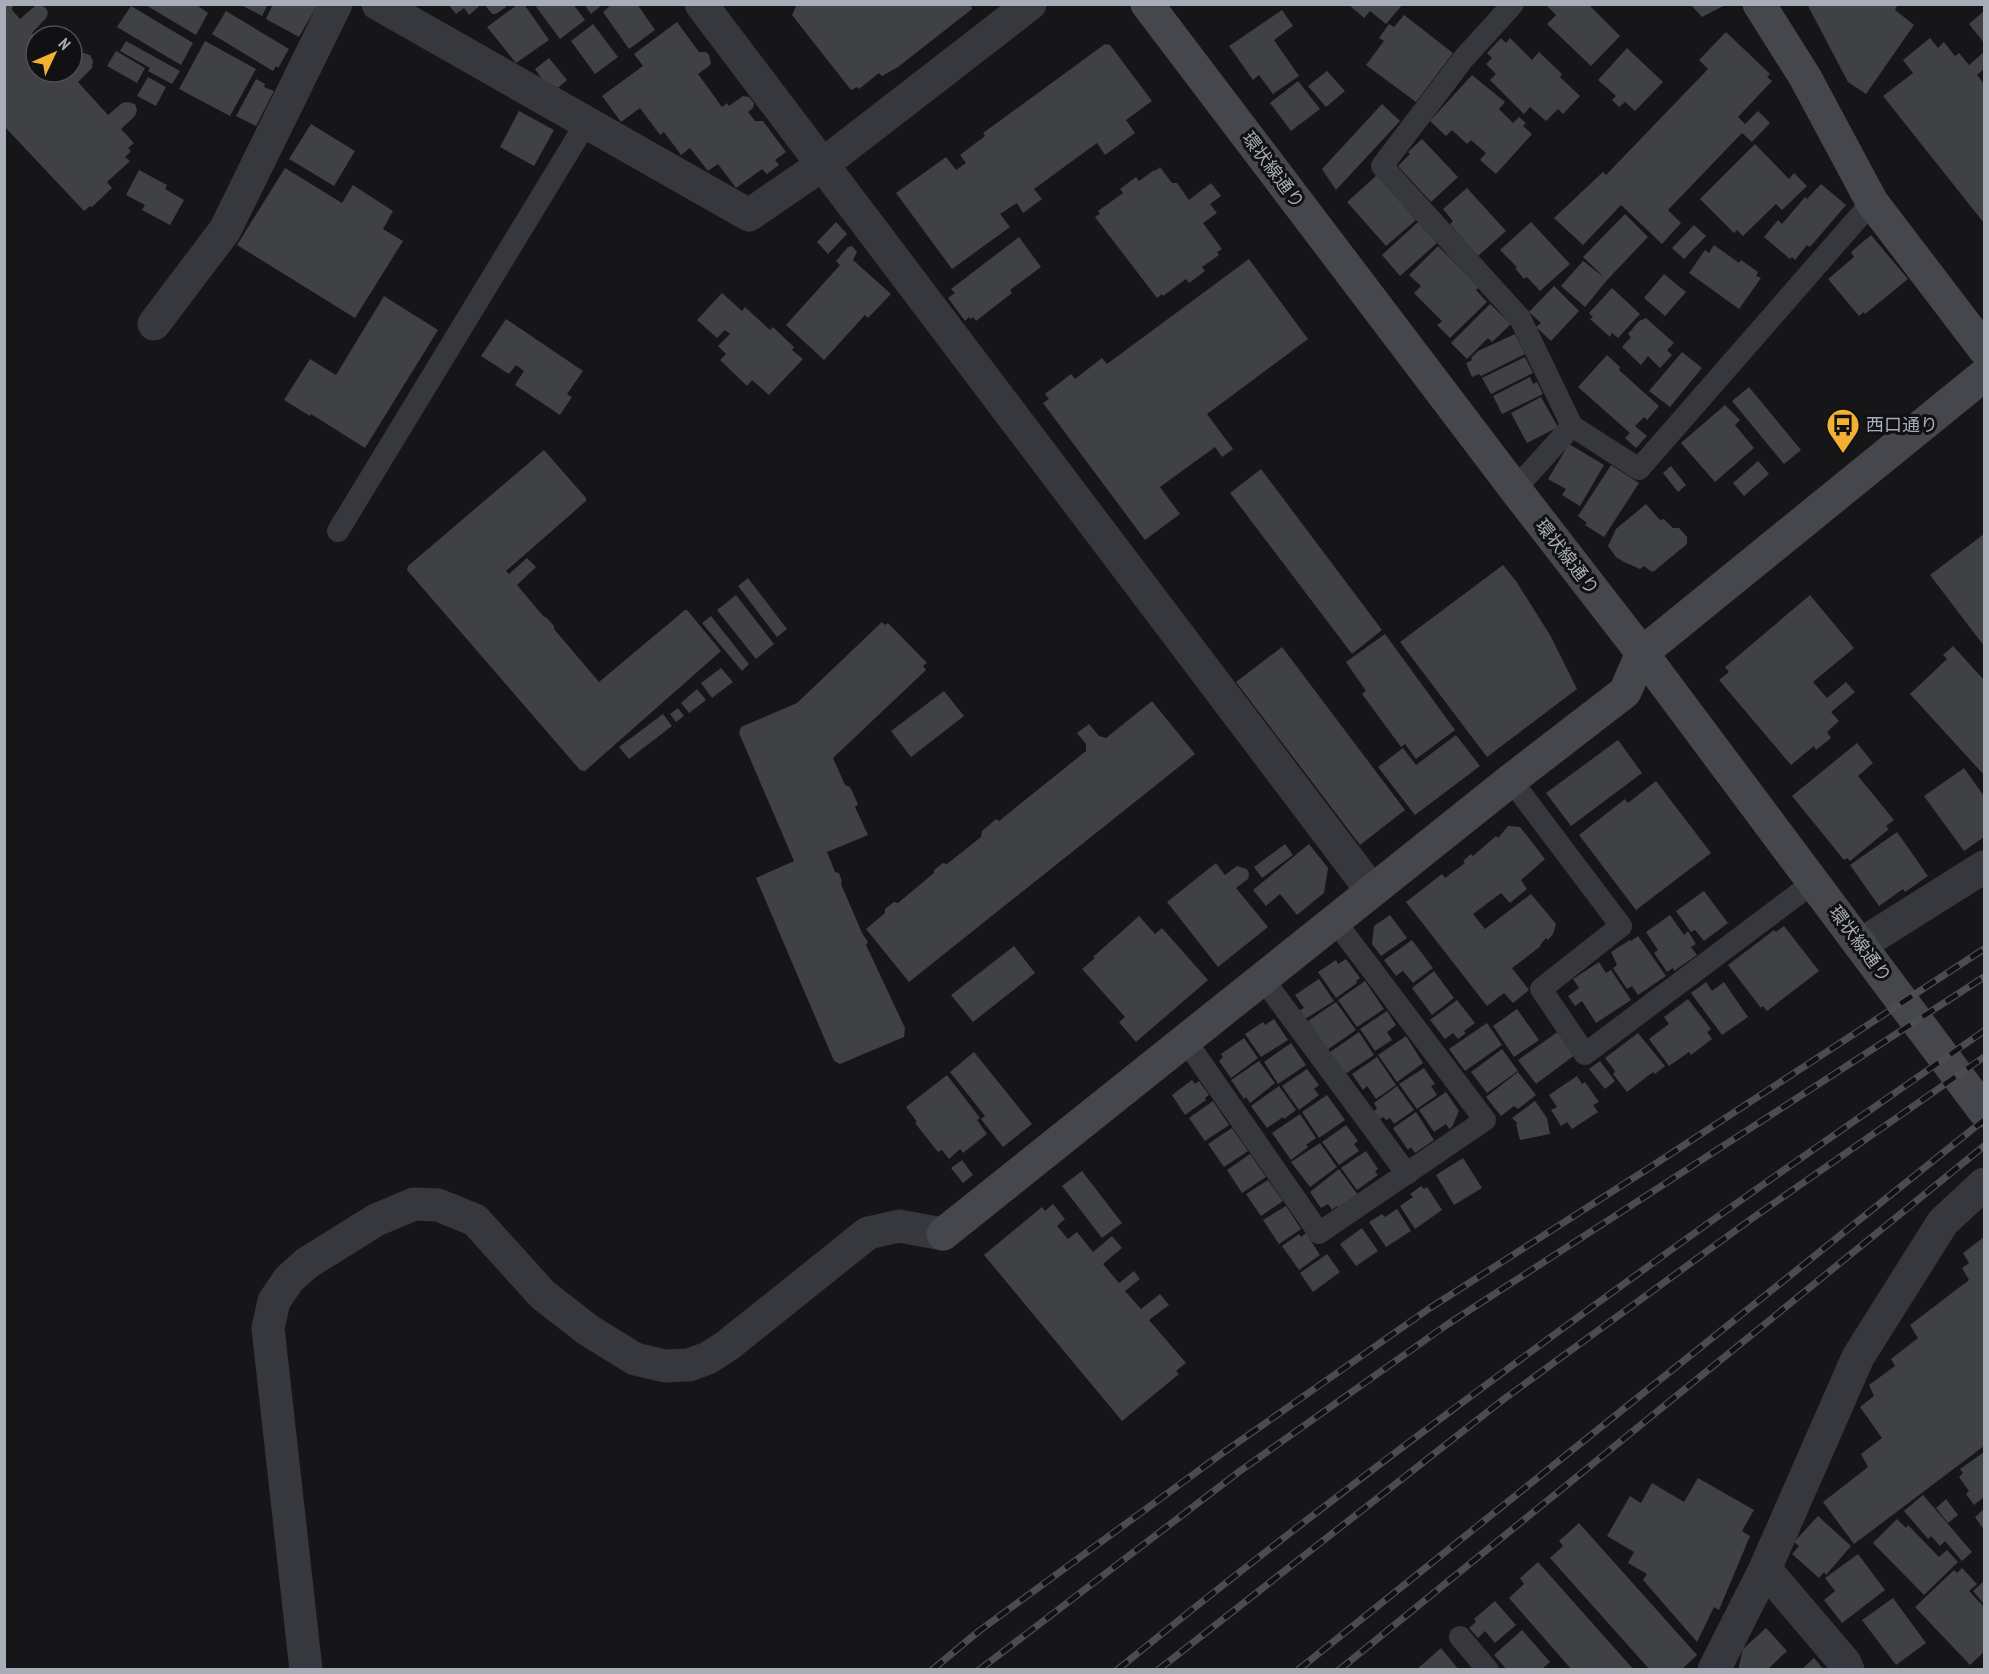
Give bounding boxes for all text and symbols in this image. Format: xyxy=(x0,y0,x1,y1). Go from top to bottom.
north arrow xyxy=(24,24,84,84)
text: N xyxy=(55,34,75,54)
street label: 環状線通り xyxy=(1237,127,1310,213)
bus stop icon: 西口通り xyxy=(1825,407,1861,454)
place label: 西口通り xyxy=(1866,413,1938,436)
street label: 環状線通り xyxy=(1531,514,1604,599)
street label: 環状線通り xyxy=(1824,901,1897,987)

